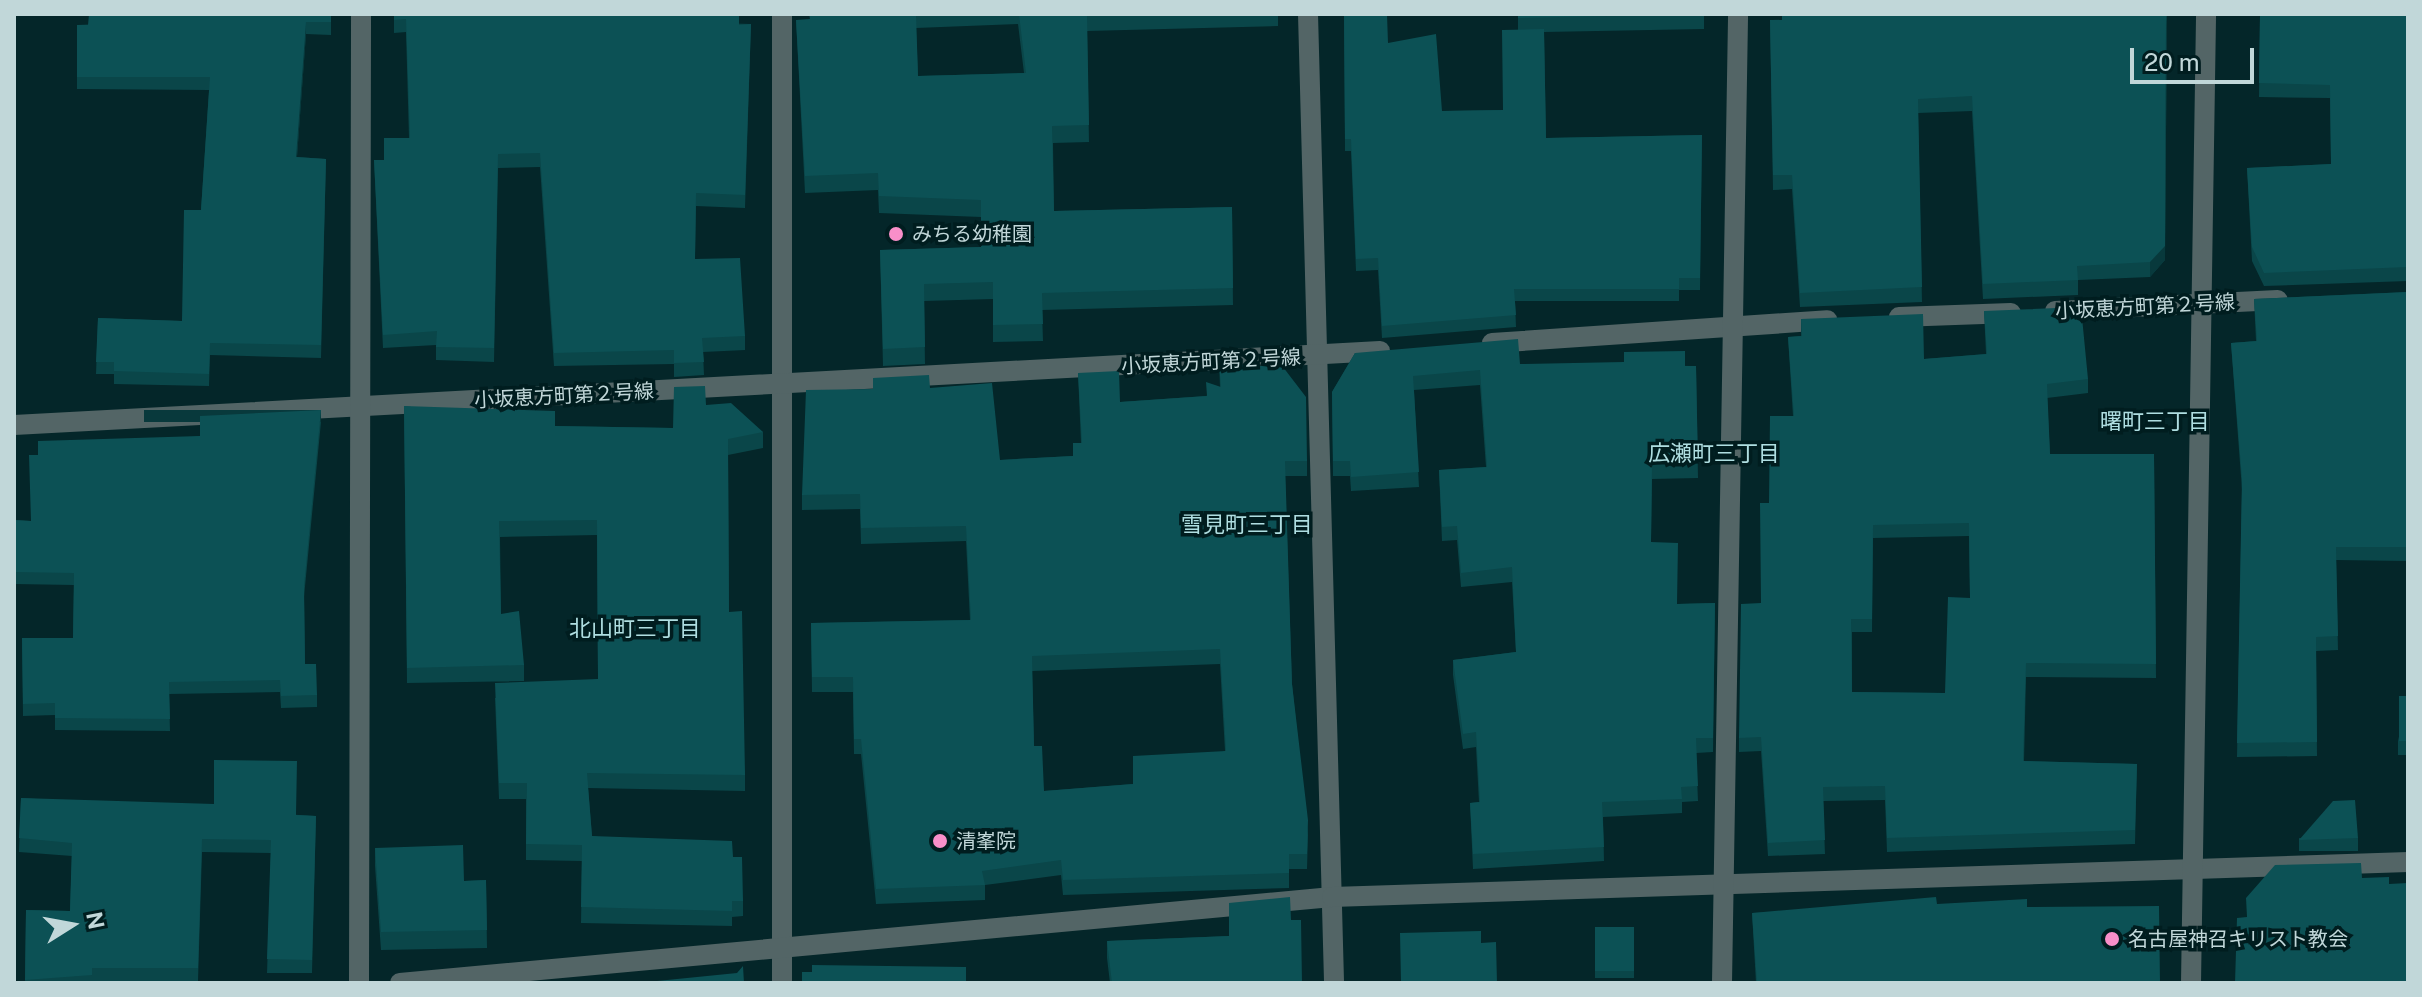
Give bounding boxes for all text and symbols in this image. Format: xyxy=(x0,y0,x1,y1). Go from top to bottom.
scale bar xyxy=(2134,32,2258,82)
text: 20 m xyxy=(2144,48,2200,76)
place label: みちる幼稚園 xyxy=(912,222,1032,246)
marker: みちる幼稚園 xyxy=(887,225,905,243)
street label: 小坂恵方町第２号線 xyxy=(2054,290,2236,324)
street label: 小坂恵方町第２号線 xyxy=(1120,345,1302,379)
street label: 小坂恵方町第２号線 xyxy=(473,379,655,413)
district label: 曙町三丁目 xyxy=(2100,409,2210,435)
district label: 広瀬町三丁目 xyxy=(1648,441,1780,467)
district label: 雪見町三丁目 xyxy=(1181,512,1313,538)
district label: 北山町三丁目 xyxy=(569,616,701,642)
place label: 清峯院 xyxy=(956,829,1016,853)
marker: 清峯院 xyxy=(931,832,949,850)
north arrow xyxy=(32,885,112,965)
text: N xyxy=(81,909,110,931)
place label: 名古屋神召キリスト教会 xyxy=(2128,927,2348,951)
marker: 名古屋神召キリスト教会 xyxy=(2103,930,2121,948)

